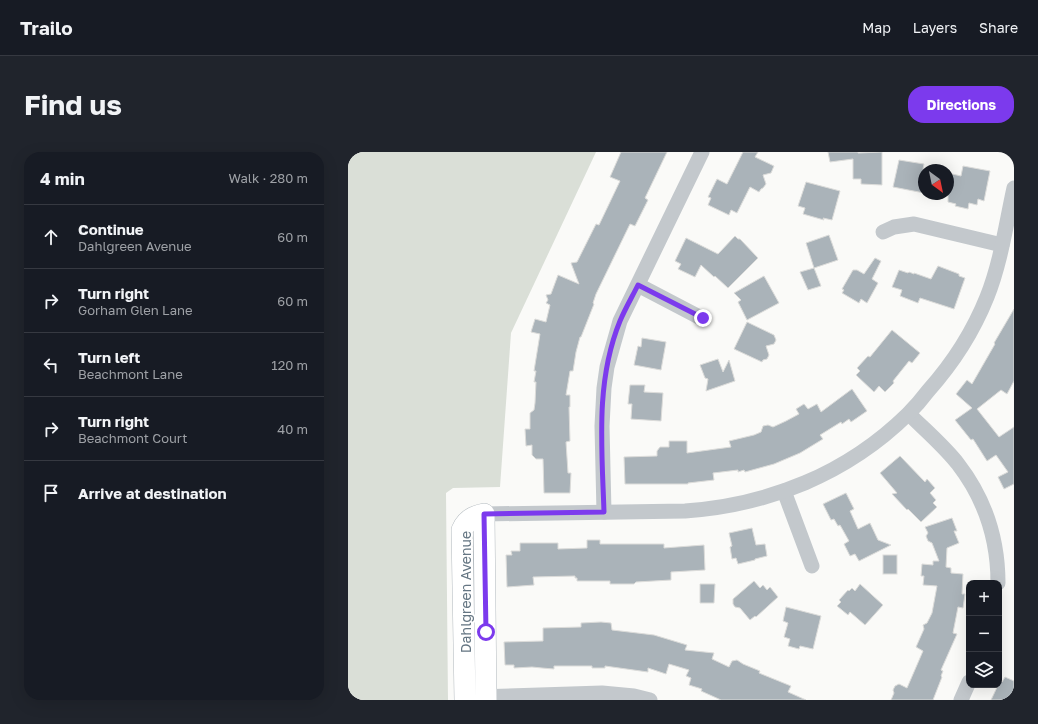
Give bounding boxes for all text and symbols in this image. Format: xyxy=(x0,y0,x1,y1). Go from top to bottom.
text: Trailo xyxy=(20,16,73,39)
text: Map xyxy=(862,19,891,36)
text: Layers xyxy=(913,19,957,36)
text: Share xyxy=(979,19,1018,36)
button: Directions xyxy=(908,86,1014,123)
text: Find us xyxy=(24,88,122,121)
north arrow xyxy=(918,164,954,200)
text: 4 min xyxy=(40,168,85,189)
text: Walk · 280 m xyxy=(229,170,308,186)
text: Continue xyxy=(78,220,144,238)
icon: ahead xyxy=(40,226,62,248)
text: 60 m xyxy=(277,229,308,245)
text: Dahlgreen Avenue xyxy=(78,238,192,254)
text: Turn right xyxy=(78,284,149,302)
icon: right xyxy=(40,290,62,312)
text: 60 m xyxy=(277,293,308,309)
text: Gorham Glen Lane xyxy=(78,302,193,318)
route end xyxy=(694,309,712,327)
text: Turn left xyxy=(78,348,140,366)
icon: left xyxy=(40,354,62,376)
text: 120 m xyxy=(271,357,308,373)
text: Beachmont Lane xyxy=(78,366,183,382)
text: Turn right xyxy=(78,412,149,430)
icon: right xyxy=(40,418,62,440)
text: 40 m xyxy=(277,421,308,437)
text: Beachmont Court xyxy=(78,430,187,446)
icon: arrive xyxy=(40,482,62,504)
text: Arrive at destination xyxy=(78,484,227,502)
street label: Dahlgreen Avenue xyxy=(457,531,474,653)
map controls xyxy=(966,580,1002,688)
button: + xyxy=(966,580,1002,616)
button: − xyxy=(966,616,1002,652)
route start xyxy=(477,623,495,641)
button: layers xyxy=(966,652,1002,688)

